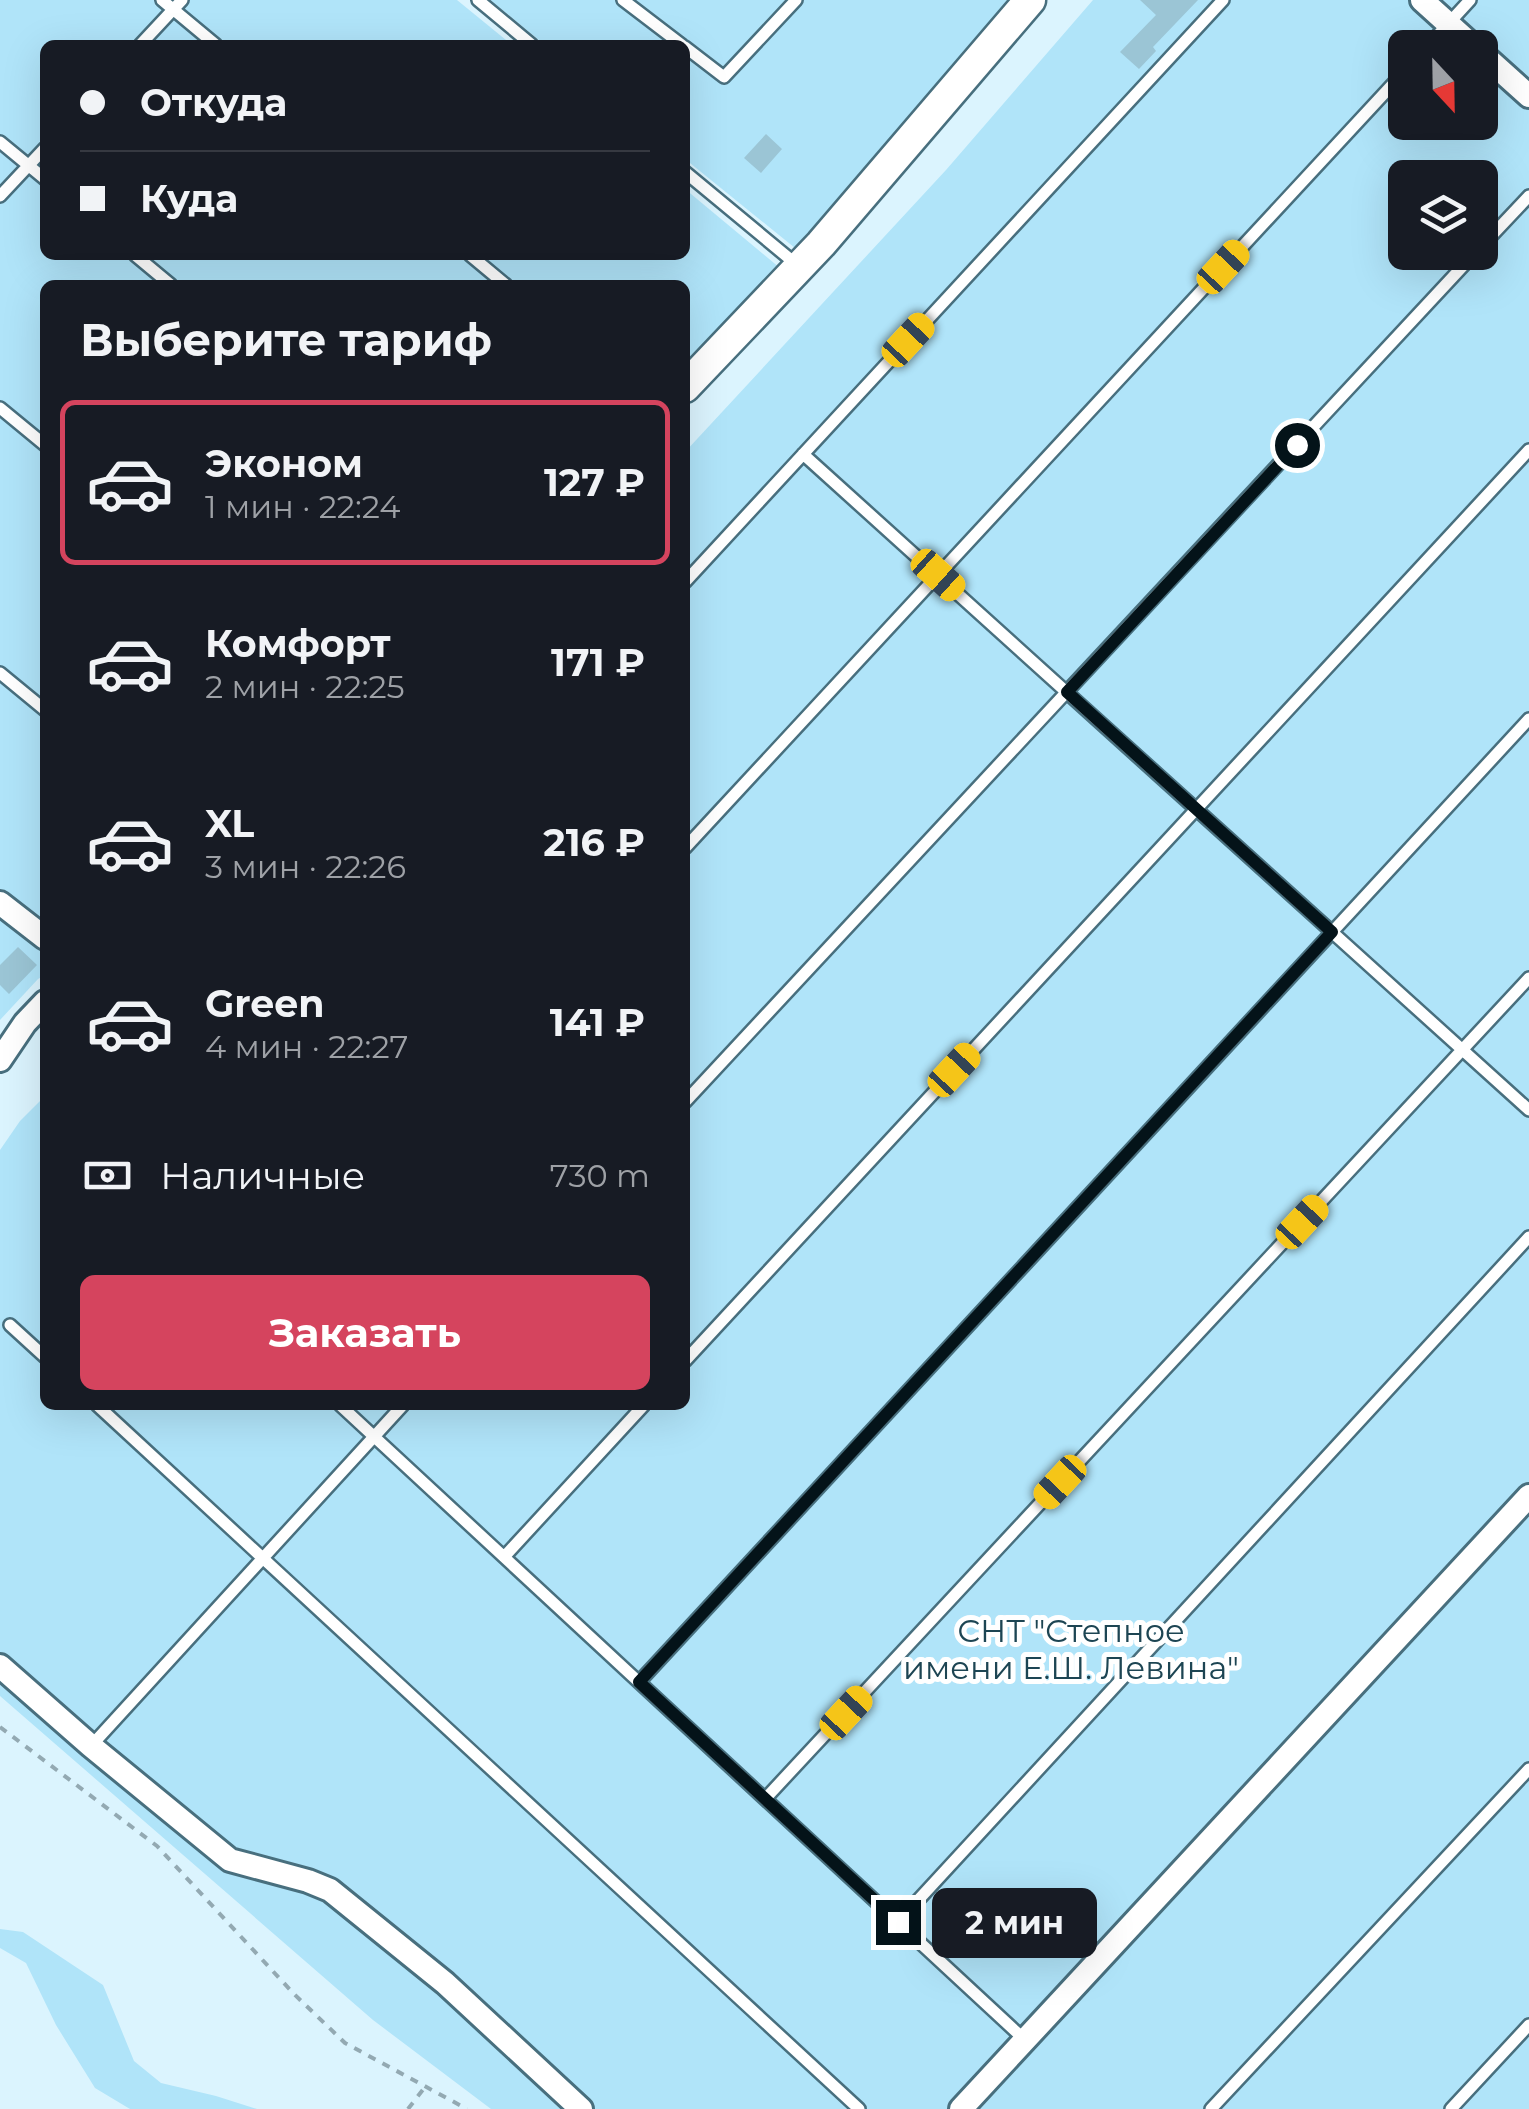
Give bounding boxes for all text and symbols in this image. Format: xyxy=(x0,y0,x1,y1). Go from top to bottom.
north arrow xyxy=(1388,30,1498,140)
map controls xyxy=(1388,30,1498,270)
text: Откуда xyxy=(140,79,287,126)
button: layers xyxy=(1388,160,1498,270)
text: Куда xyxy=(140,175,238,222)
car xyxy=(1192,235,1254,299)
car xyxy=(877,308,939,372)
text: Выберите тариф xyxy=(80,312,492,367)
route start xyxy=(1275,423,1320,468)
icon: car xyxy=(85,438,175,528)
text: Эконом xyxy=(205,440,363,487)
text: 127 ₽ xyxy=(544,459,645,506)
text: 1 мин · 22:24 xyxy=(205,487,400,526)
car xyxy=(906,544,970,606)
icon: car xyxy=(85,618,175,708)
text: Комфорт xyxy=(205,620,391,667)
text: 171 ₽ xyxy=(551,639,645,686)
text: 2 мин · 22:25 xyxy=(205,667,405,706)
icon: car xyxy=(85,798,175,888)
text: XL xyxy=(205,800,254,847)
text: 216 ₽ xyxy=(543,819,645,866)
text: 3 мин · 22:26 xyxy=(205,847,406,886)
icon: car xyxy=(85,978,175,1068)
text: Green xyxy=(205,980,325,1027)
text: 141 ₽ xyxy=(550,999,645,1046)
text: 4 мин · 22:27 xyxy=(205,1027,408,1066)
car xyxy=(923,1038,985,1102)
icon: cash xyxy=(80,1148,135,1203)
text: Наличные xyxy=(160,1152,365,1199)
text: 730 m xyxy=(550,1156,650,1195)
car xyxy=(1271,1190,1333,1254)
button: Заказать xyxy=(80,1275,650,1390)
car xyxy=(1029,1450,1091,1514)
park label: СНТ "Степное имени Е.Ш. Левина" xyxy=(903,1611,1239,1687)
car xyxy=(815,1681,877,1745)
callout: 2 мин xyxy=(933,1887,1098,1957)
route end xyxy=(876,1900,921,1945)
text: 2 мин xyxy=(965,1903,1064,1942)

